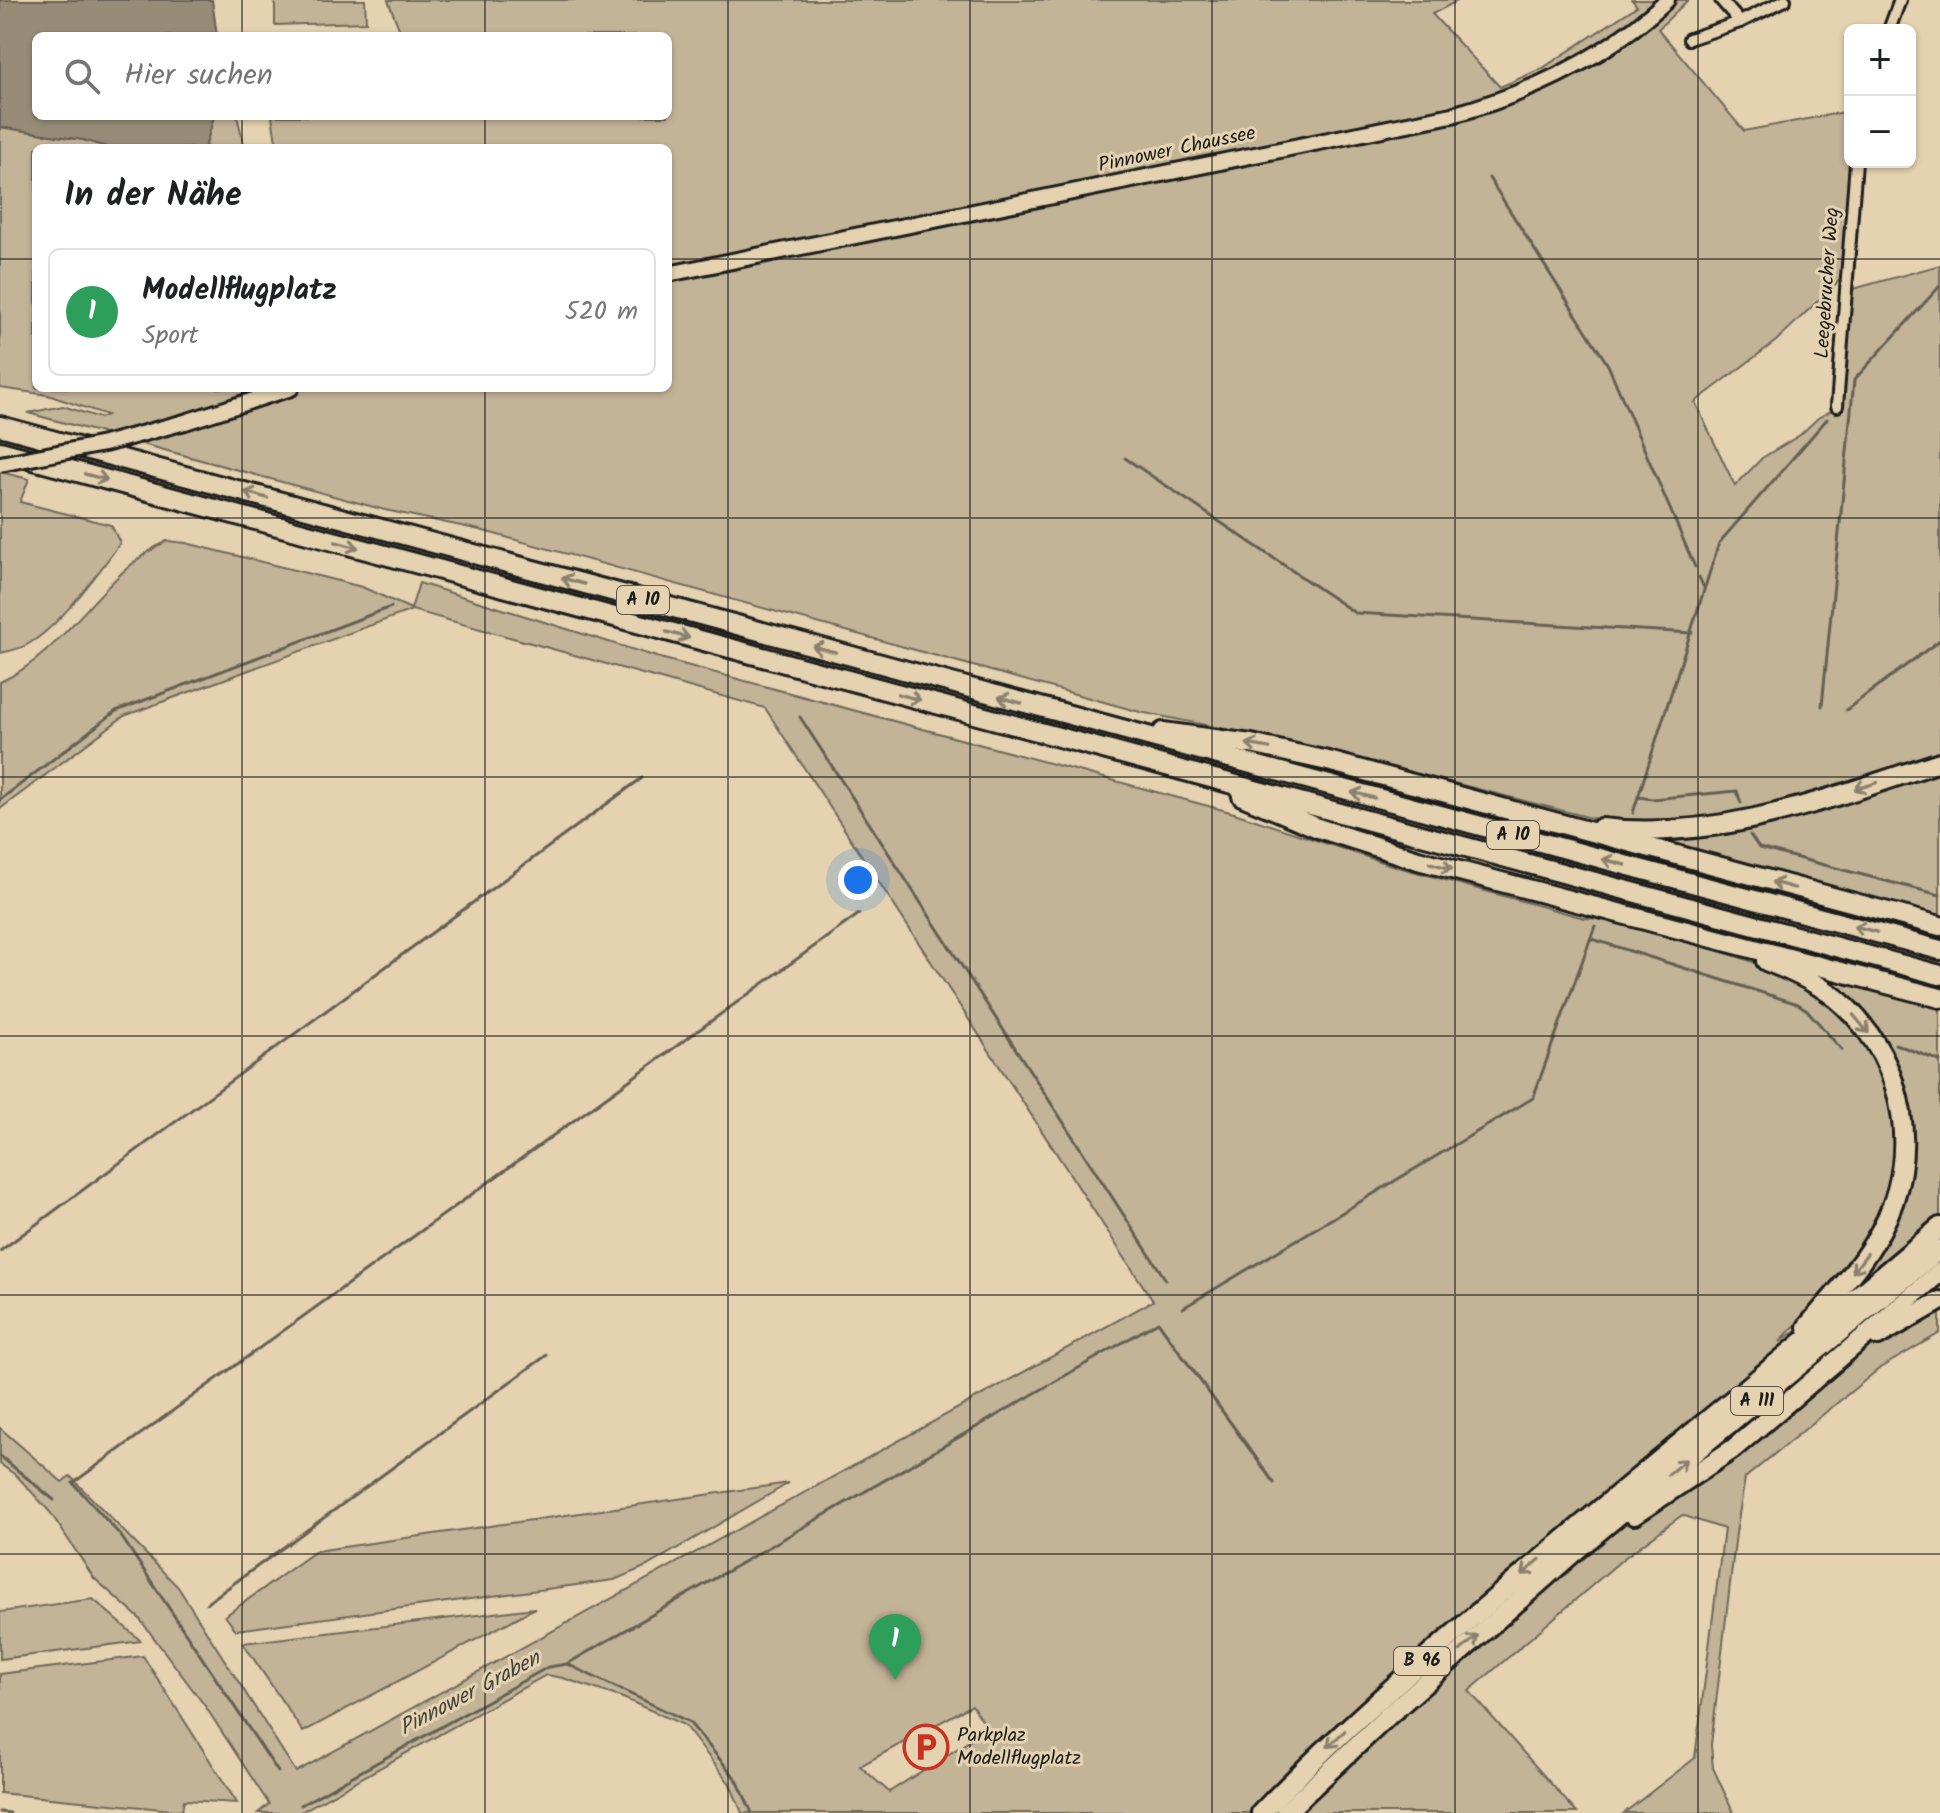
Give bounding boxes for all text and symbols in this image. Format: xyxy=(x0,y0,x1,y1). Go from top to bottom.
map controls xyxy=(1844,24,1916,168)
button: + xyxy=(1844,24,1916,96)
search box xyxy=(32,32,672,120)
text: Hier suchen xyxy=(124,52,273,100)
icon: search xyxy=(60,54,104,98)
button: − xyxy=(1844,96,1916,168)
street label: Pinnower Chaussee xyxy=(1095,118,1259,182)
text: In der Nähe xyxy=(64,169,242,223)
street label: Leegebrucher Weg xyxy=(1807,206,1849,360)
text: Modellflugplatz xyxy=(142,267,337,315)
text: 1 xyxy=(88,291,96,333)
text: 520 m xyxy=(565,291,638,333)
text: Sport xyxy=(142,315,199,357)
one-way arrow xyxy=(83,471,109,486)
one-way arrow xyxy=(244,487,270,502)
one-way arrow xyxy=(334,538,360,553)
one-way arrow xyxy=(561,573,587,588)
road number: A 10 xyxy=(617,586,669,614)
one-way arrow xyxy=(664,628,690,643)
one-way arrow xyxy=(812,641,838,656)
one-way arrow xyxy=(896,690,922,705)
one-way arrow xyxy=(997,692,1023,707)
one-way arrow xyxy=(1246,738,1272,753)
one-way arrow xyxy=(1853,779,1879,794)
one-way arrow xyxy=(1350,786,1376,801)
road number: A 10 xyxy=(1487,821,1539,849)
one-way arrow xyxy=(1601,853,1627,868)
one-way arrow xyxy=(1427,859,1453,874)
your location xyxy=(838,860,878,900)
one-way arrow xyxy=(1771,876,1797,891)
one-way arrow xyxy=(1852,921,1878,936)
one-way arrow xyxy=(1852,1013,1870,1033)
one-way arrow xyxy=(1851,1251,1868,1273)
road number: A 111 xyxy=(1731,1387,1783,1415)
one-way arrow xyxy=(1667,1458,1687,1476)
one-way arrow xyxy=(1521,1558,1542,1576)
pin: 1 xyxy=(869,1614,921,1680)
one-way arrow xyxy=(1458,1634,1478,1652)
water label: Pinnower Graben xyxy=(393,1641,549,1746)
road number: B 96 xyxy=(1394,1647,1450,1675)
place label: Parkplaz Modellflugplatz xyxy=(957,1720,1081,1775)
parking icon: Parkplaz Modellflugplatz xyxy=(902,1723,950,1771)
one-way arrow xyxy=(1327,1730,1347,1748)

